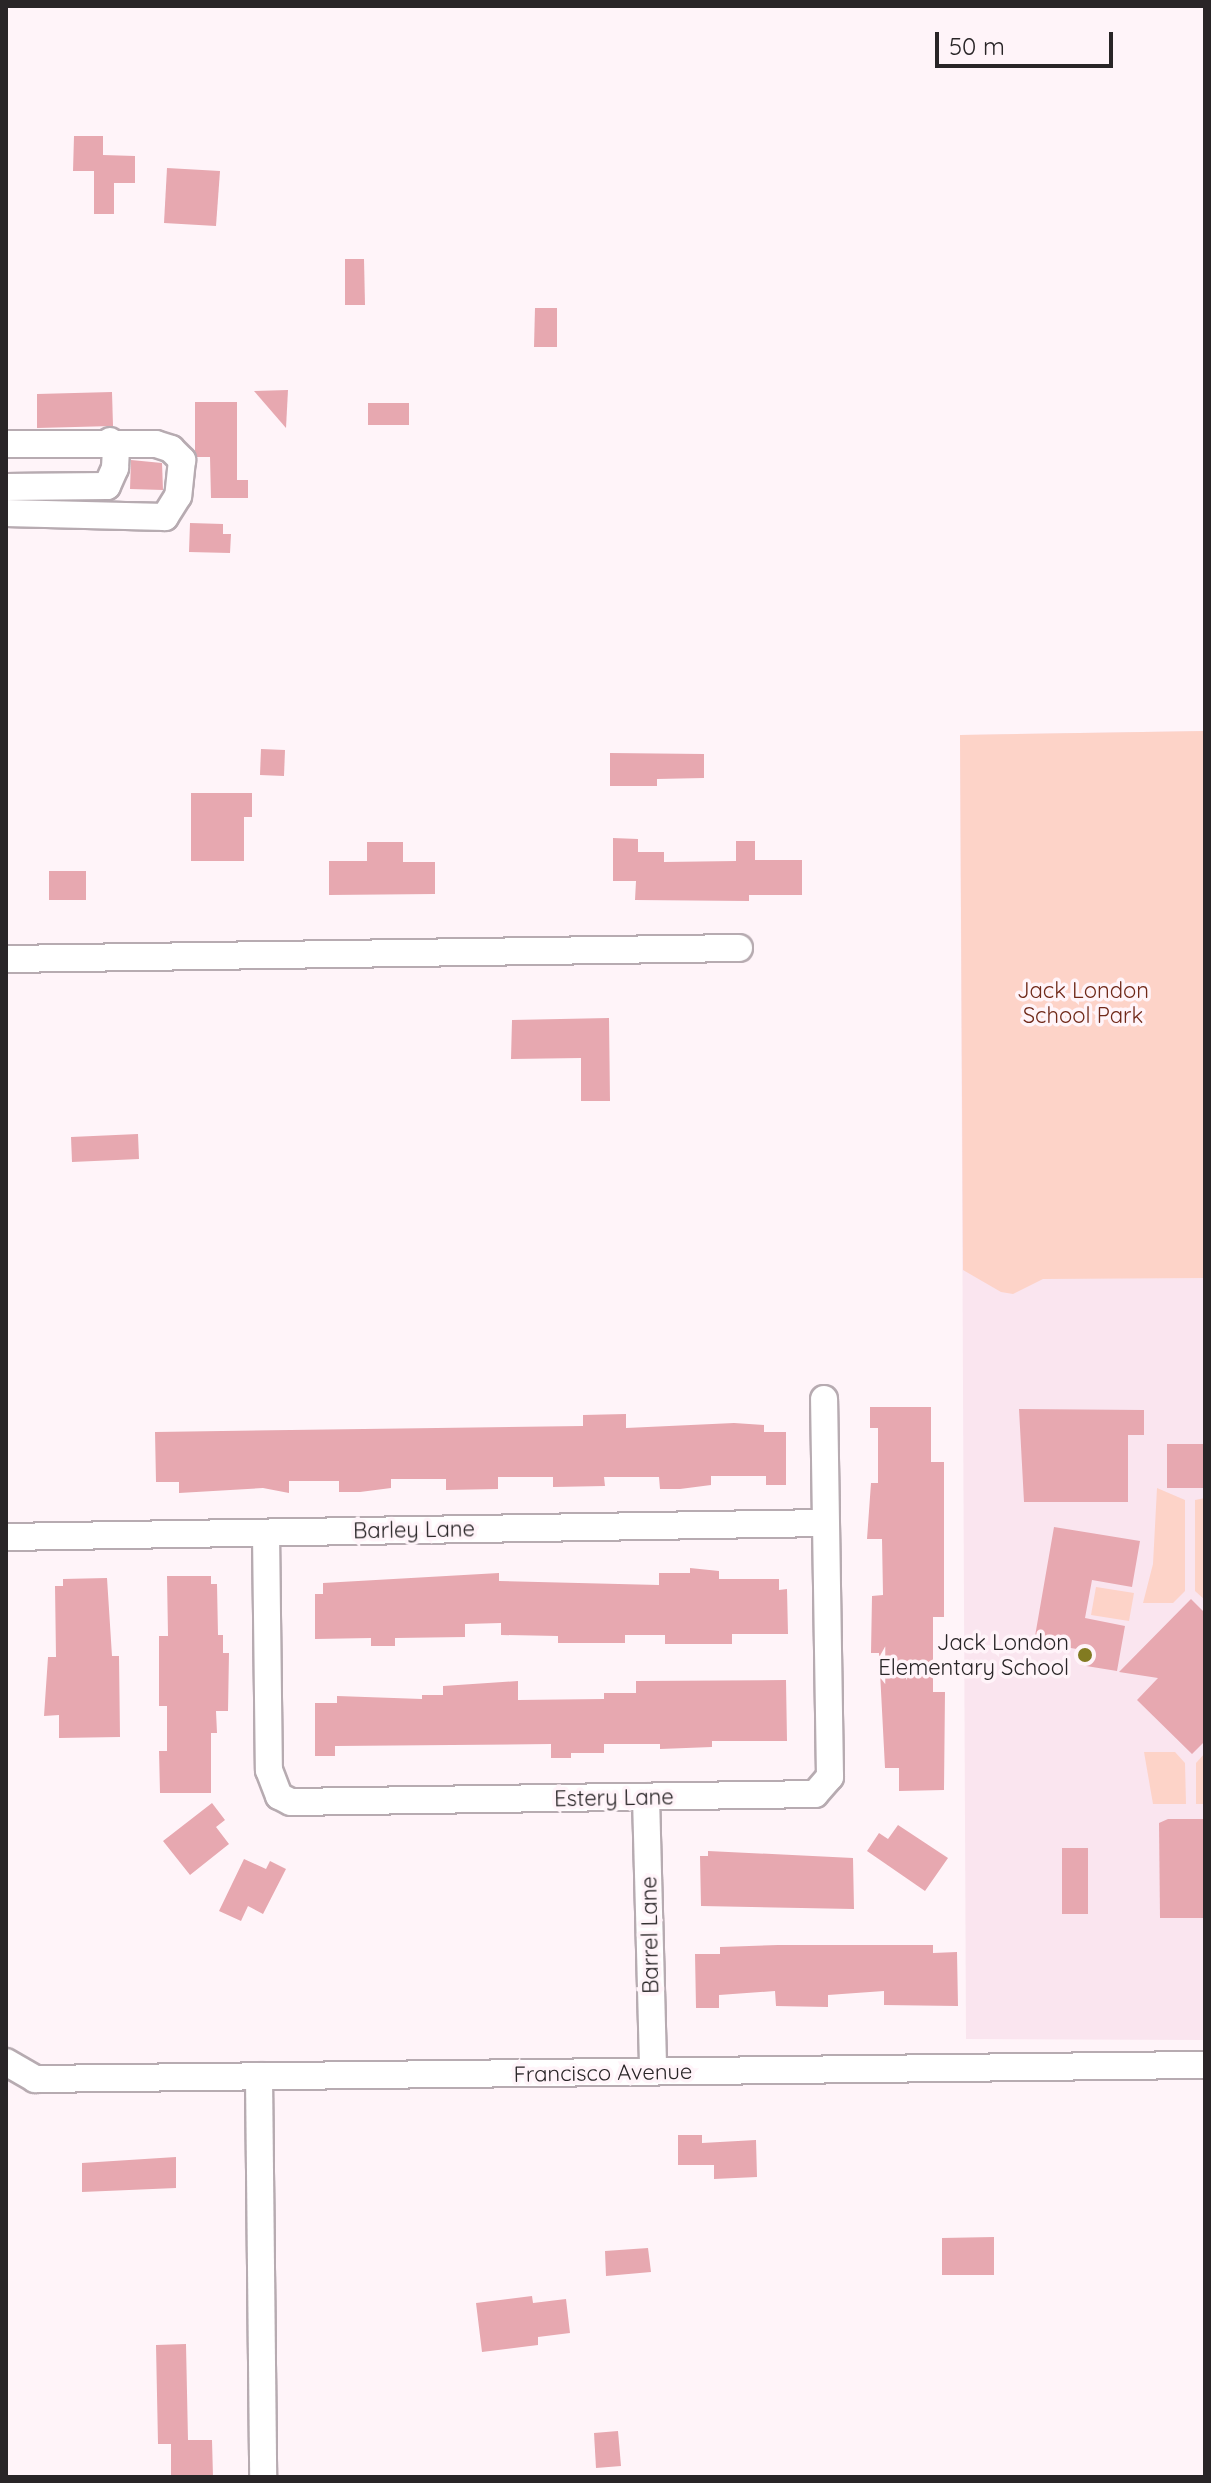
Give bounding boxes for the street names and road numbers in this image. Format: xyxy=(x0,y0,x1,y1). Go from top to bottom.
street label: Barley Lane xyxy=(353,1516,475,1544)
street label: Estery Lane xyxy=(554,1784,674,1812)
street label: Barrel Lane xyxy=(636,1876,664,1994)
street label: Francisco Avenue xyxy=(513,2058,693,2088)

